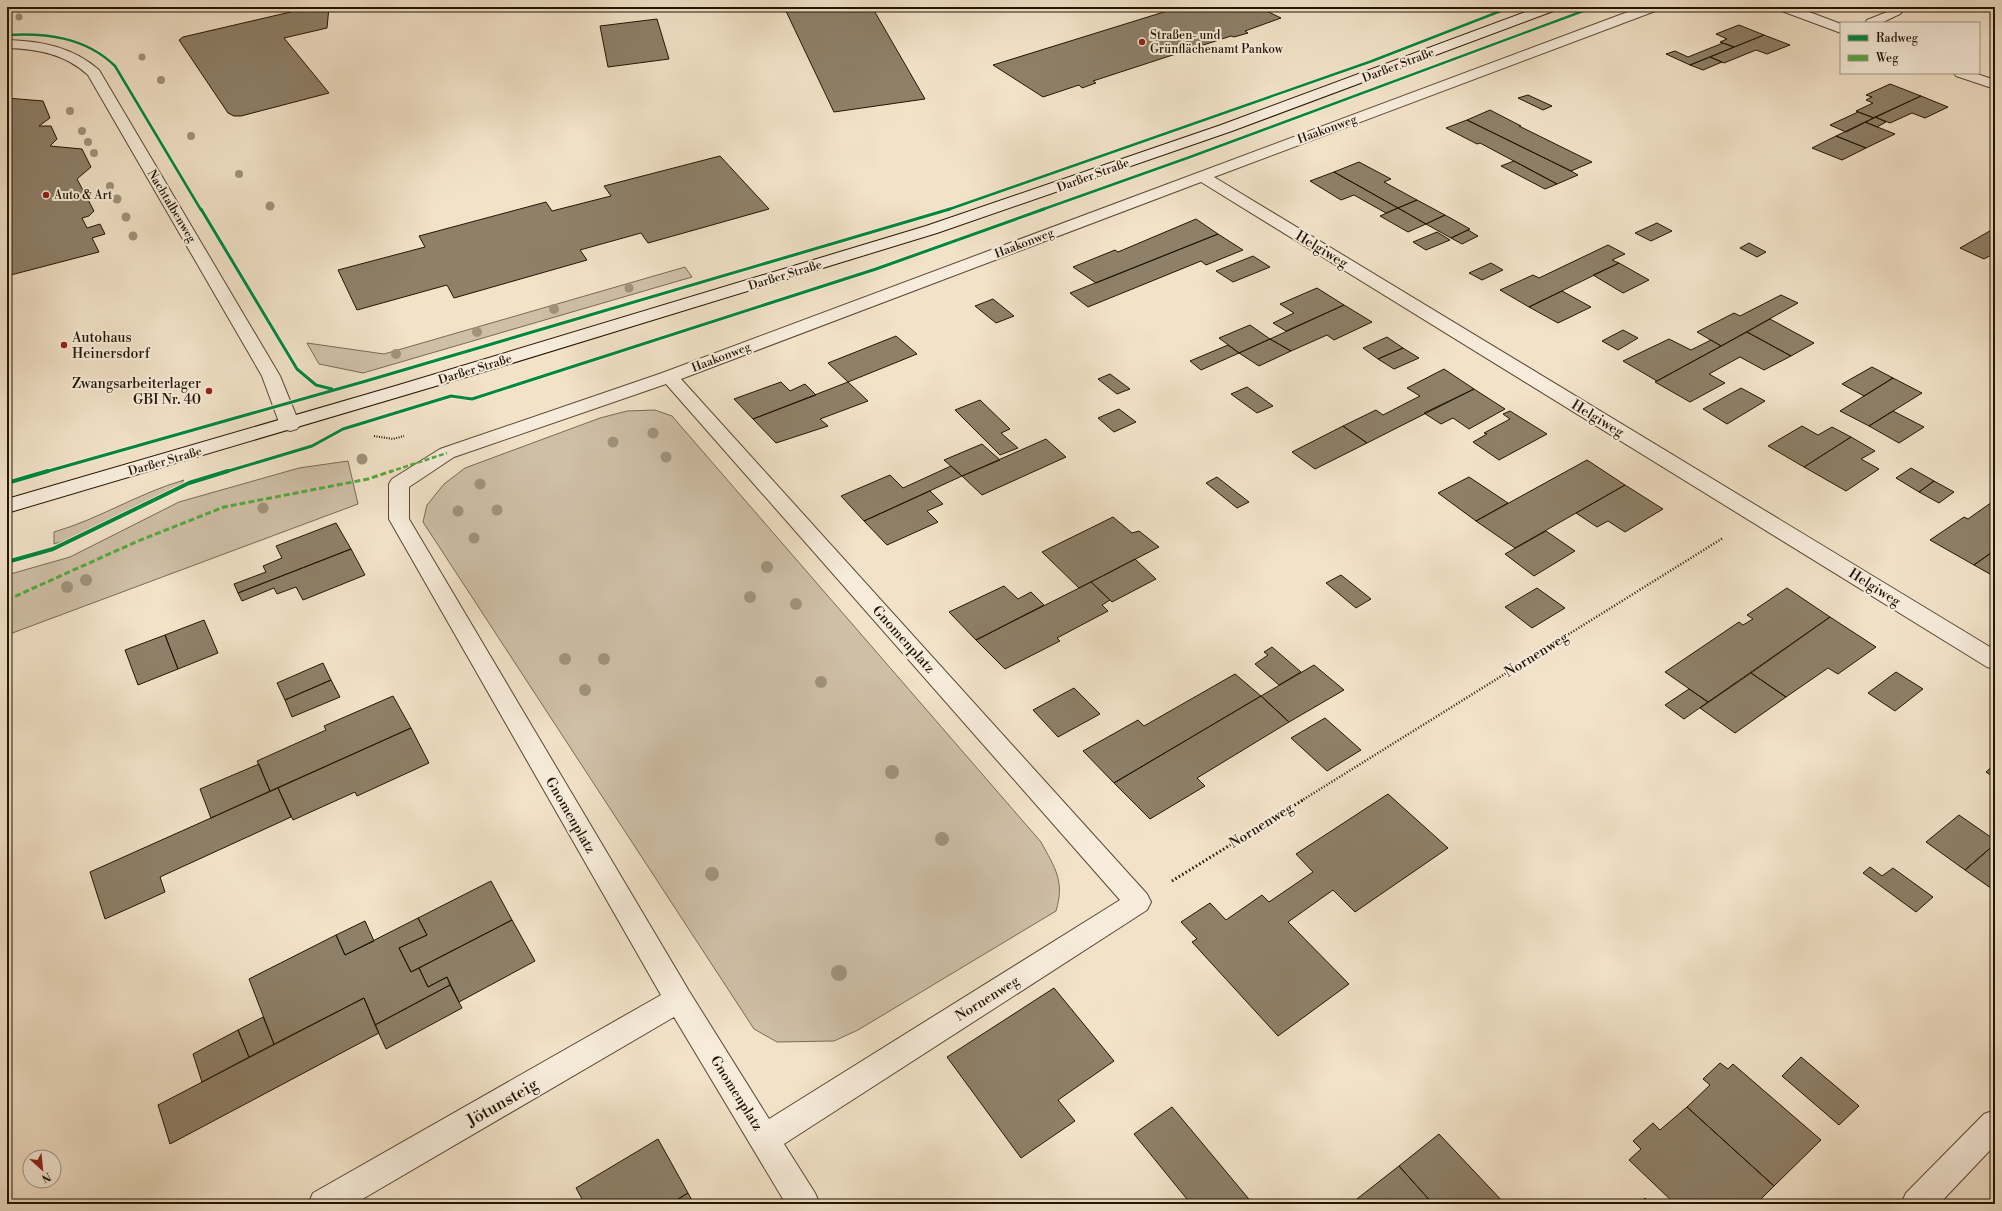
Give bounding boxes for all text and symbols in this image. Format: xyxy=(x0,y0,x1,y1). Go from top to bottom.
legend xyxy=(1840,22,1980,74)
place label: Straßen- und Grünflächenamt Pankow xyxy=(1150,28,1284,57)
text: Radweg xyxy=(1876,31,1919,46)
marker: Straßen- und Grünflächenamt Pankow xyxy=(1137,37,1147,47)
street label: Darßer Straße xyxy=(1360,45,1436,86)
text: Weg xyxy=(1875,51,1899,66)
street label: Haakonweg xyxy=(1295,112,1360,147)
street label: Darßer Straße xyxy=(1055,155,1131,196)
street label: Nachtalbenweg xyxy=(144,167,200,246)
place label: Auto & Art xyxy=(53,188,113,203)
marker: Auto & Art xyxy=(41,190,51,200)
street label: Haakonweg xyxy=(992,225,1057,262)
street label: Helgiweg xyxy=(1292,227,1352,273)
street label: Darßer Straße xyxy=(747,257,824,294)
place label: Autohaus Heinersdorf xyxy=(71,329,151,363)
street label: Haakonweg xyxy=(689,339,754,376)
marker: Autohaus Heinersdorf xyxy=(59,340,69,350)
street label: Darßer Straße xyxy=(437,351,514,388)
place label: Zwangsarbeiterlager GBI Nr. 40 xyxy=(72,375,201,409)
marker: Zwangsarbeiterlager GBI Nr. 40 xyxy=(204,386,214,396)
street label: Helgiweg xyxy=(1568,396,1628,442)
street label: Darßer Straße xyxy=(127,444,204,479)
street label: Helgiweg xyxy=(1845,565,1905,611)
street label: Gnomenplatz xyxy=(868,602,939,678)
street label: Nornenweg xyxy=(1501,628,1572,682)
street label: Gnomenplatz xyxy=(541,774,599,857)
street label: Nornenweg xyxy=(1226,799,1297,853)
street label: Nornenweg xyxy=(952,972,1023,1026)
street label: Gnomenplatz xyxy=(706,1053,767,1135)
street label: Jötunsteig xyxy=(462,1073,542,1133)
north arrow xyxy=(22,1149,62,1189)
text: N xyxy=(39,1169,53,1185)

